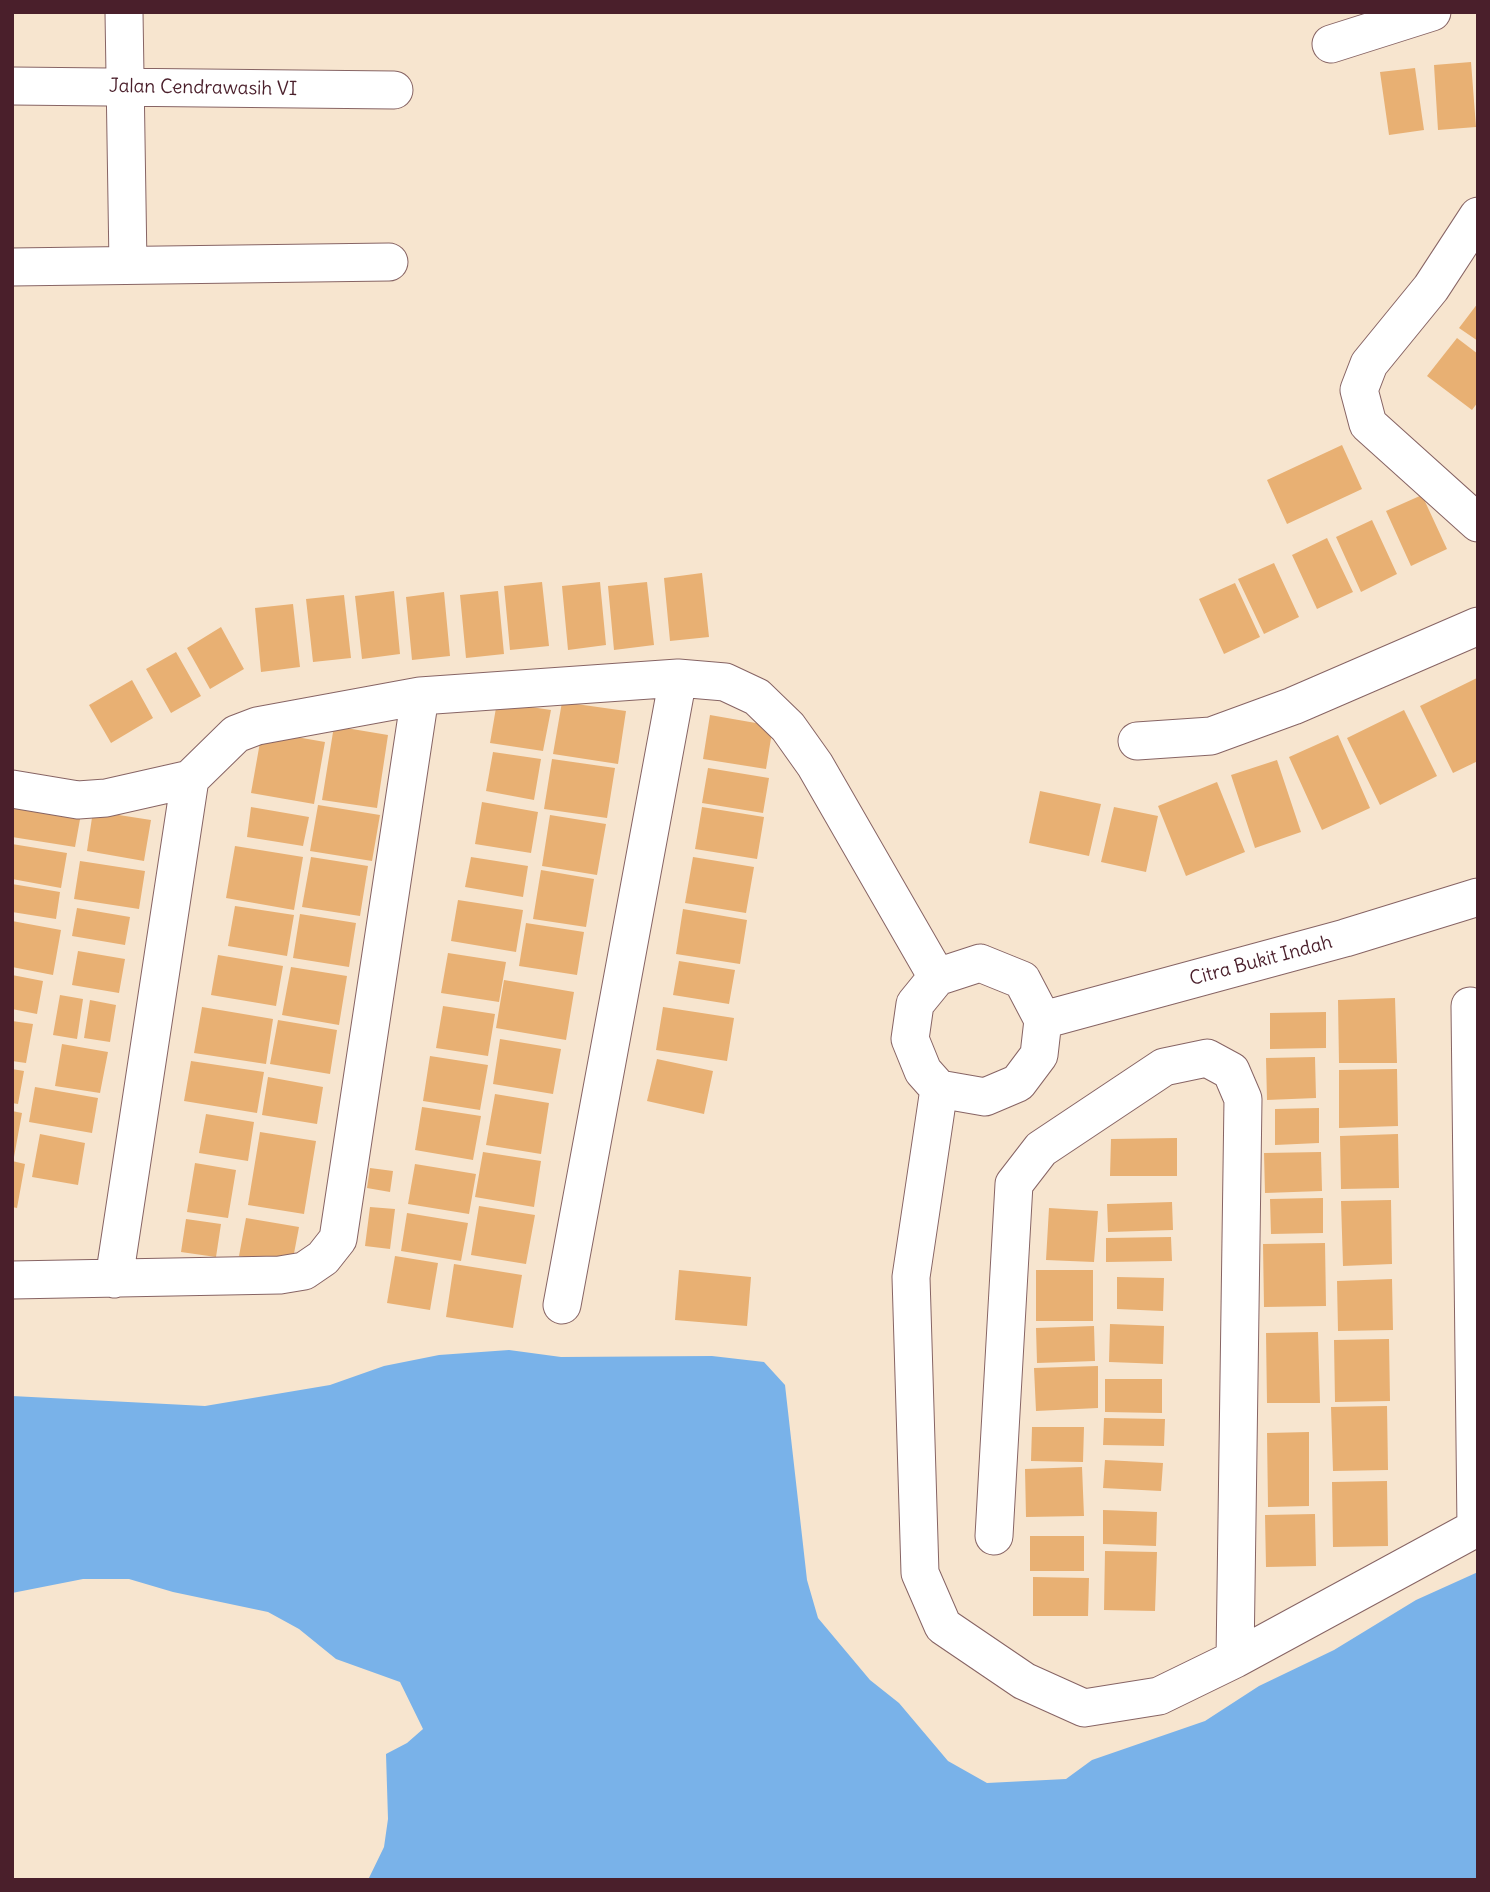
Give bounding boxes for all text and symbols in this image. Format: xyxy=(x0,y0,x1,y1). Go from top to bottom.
street label: Jalan Cendrawasih VI xyxy=(109,75,297,101)
street label: Citra Bukit Indah xyxy=(1187,931,1335,991)

